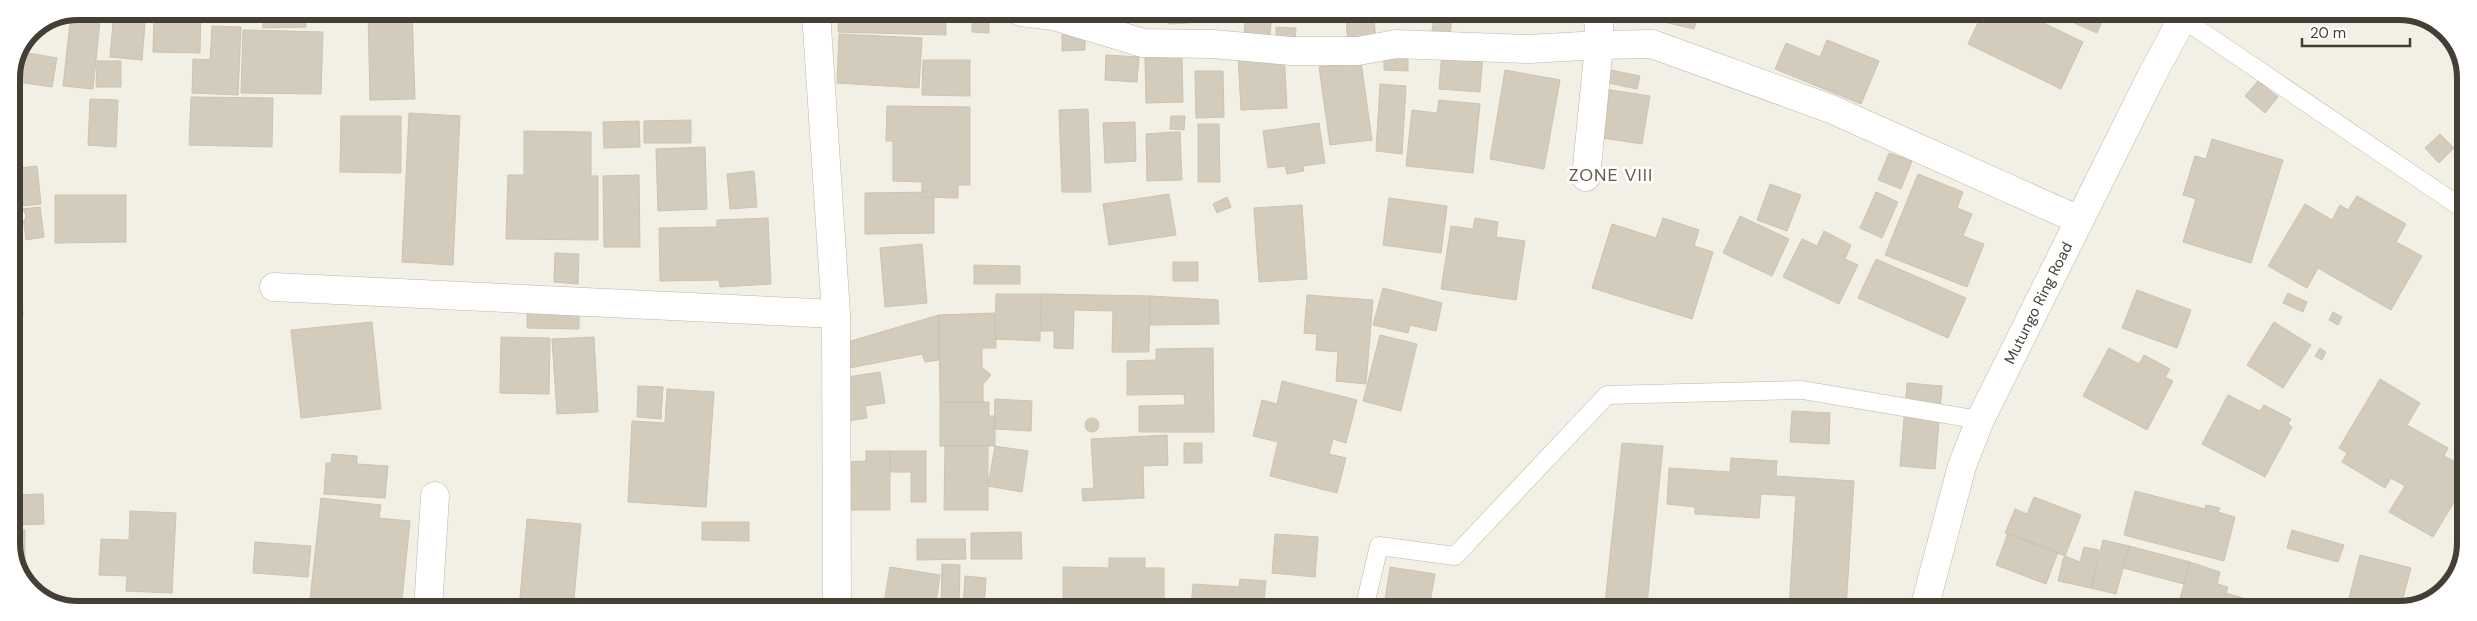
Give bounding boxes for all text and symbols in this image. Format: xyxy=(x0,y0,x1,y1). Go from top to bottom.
scale bar xyxy=(2302,15,2410,47)
text: 20 m xyxy=(2310,23,2346,43)
district label: ZONE VIII xyxy=(1569,163,1653,187)
street label: Mutungo Ring Road xyxy=(1999,239,2077,367)

